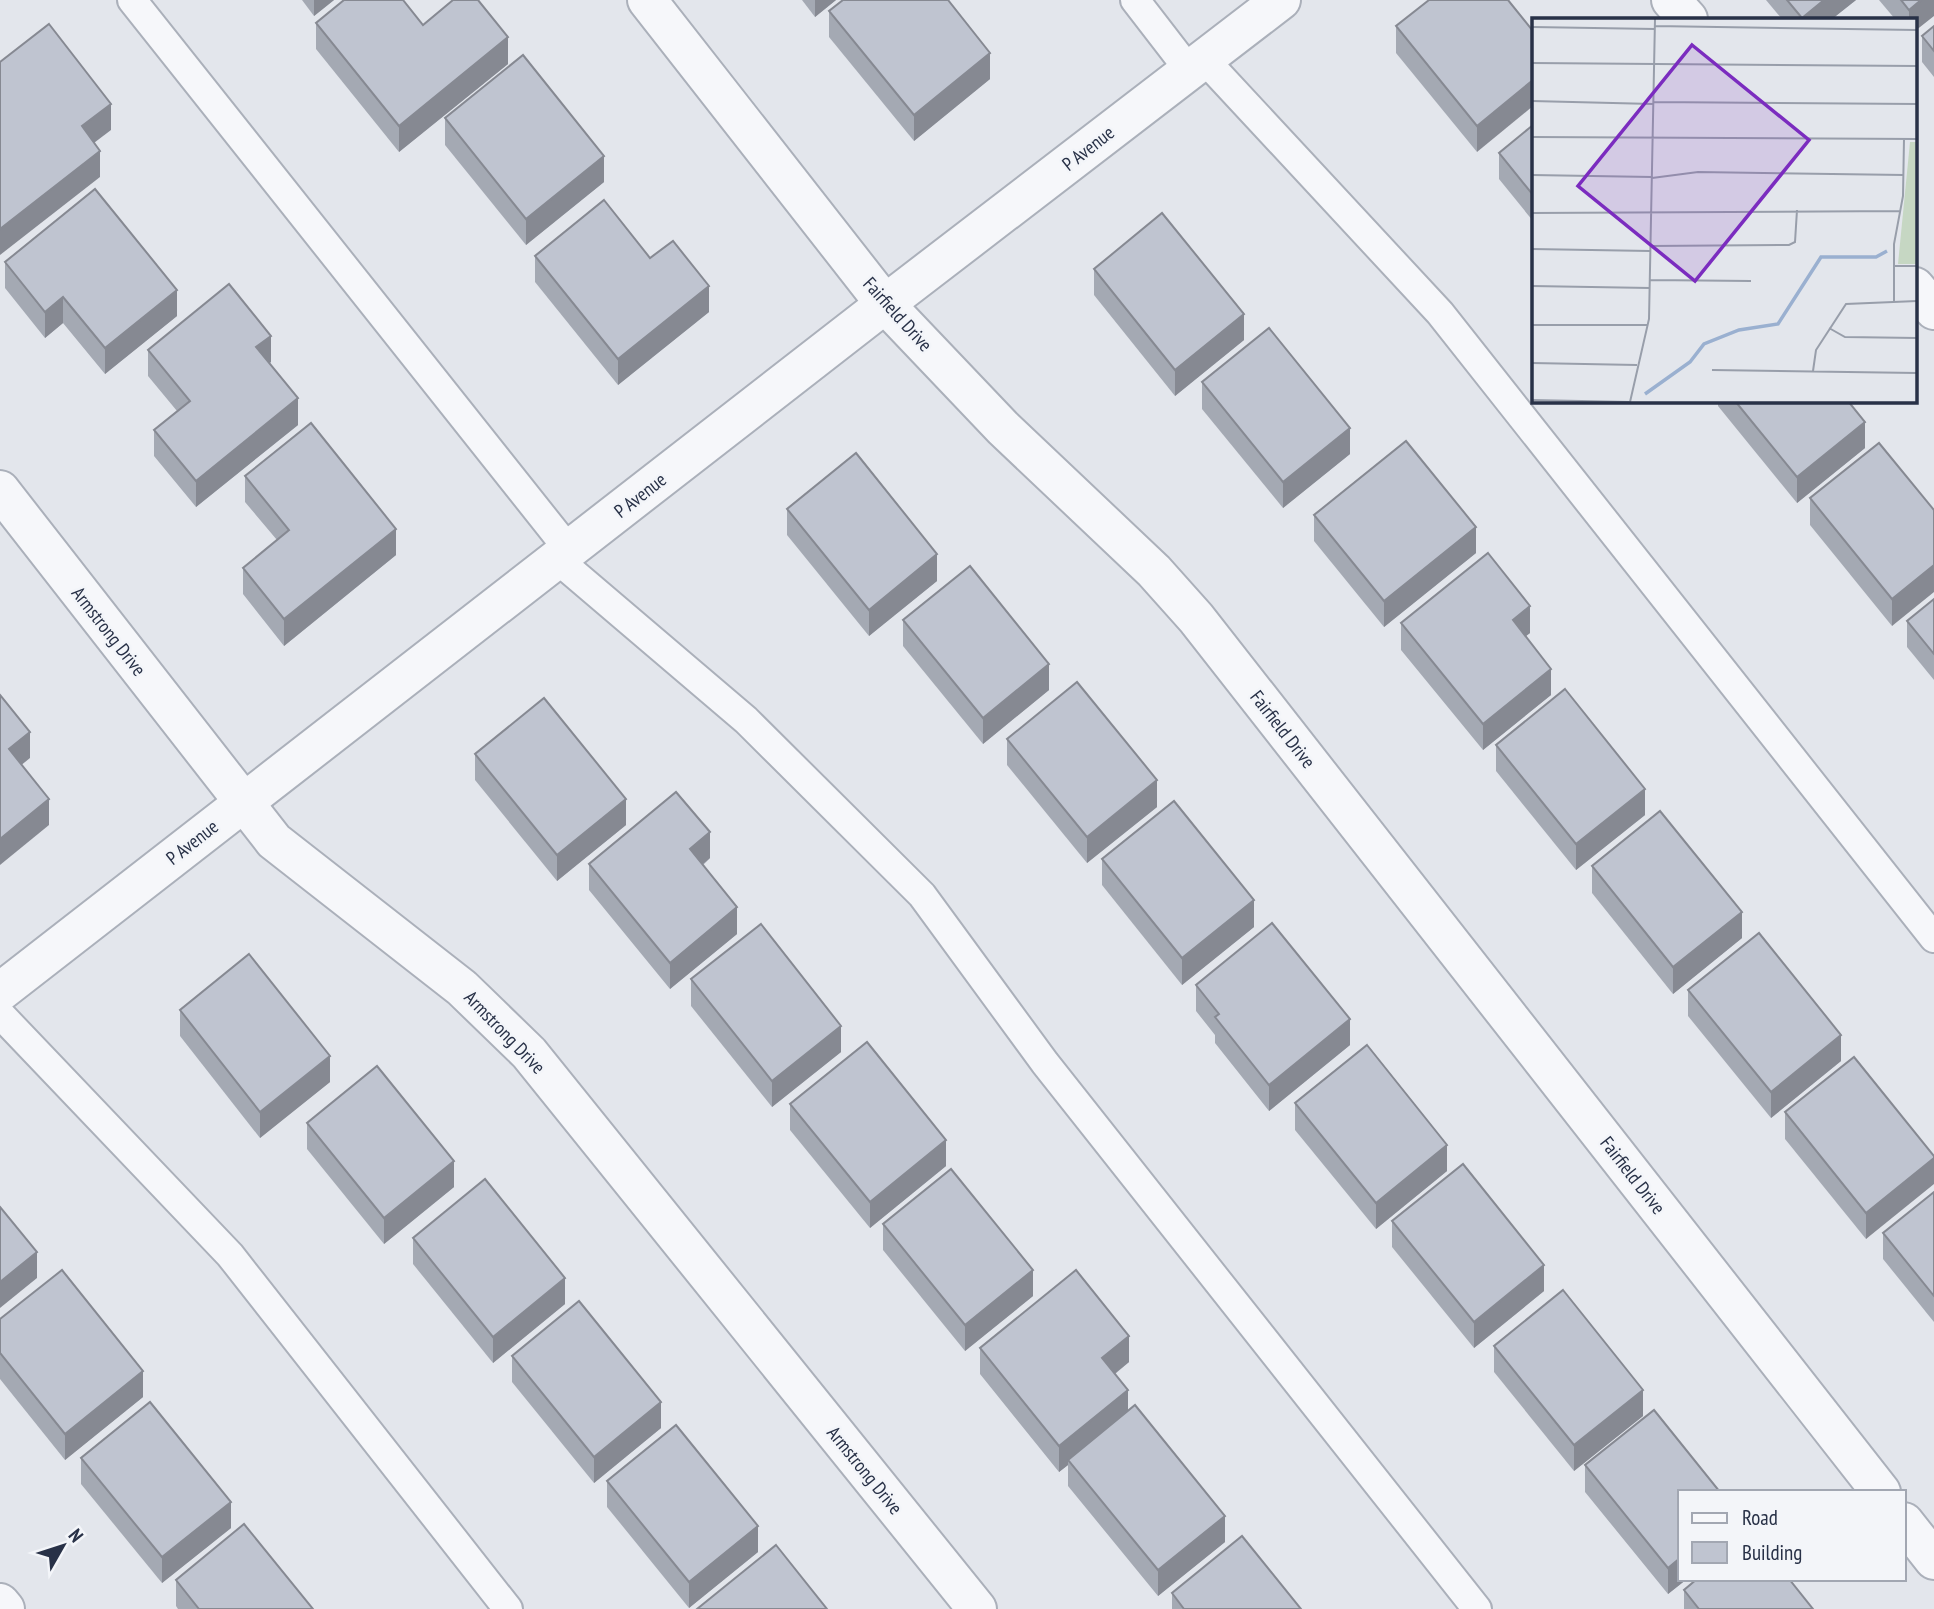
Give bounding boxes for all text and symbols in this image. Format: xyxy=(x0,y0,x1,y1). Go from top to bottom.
inset map xyxy=(1532,18,1916,402)
street label: P Avenue xyxy=(1057,120,1119,176)
street label: Fairfield Drive xyxy=(858,272,938,356)
street label: P Avenue xyxy=(609,467,671,523)
street label: Armstrong Drive xyxy=(67,582,151,681)
street label: Fairfield Drive xyxy=(1245,685,1321,773)
street label: P Avenue xyxy=(161,814,223,870)
street label: Armstrong Drive xyxy=(459,985,551,1079)
street label: Fairfield Drive xyxy=(1595,1131,1671,1219)
street label: Armstrong Drive xyxy=(822,1421,908,1519)
legend xyxy=(1678,1490,1906,1581)
text: Road xyxy=(1742,1504,1778,1531)
north arrow xyxy=(28,1511,98,1581)
text: N xyxy=(64,1524,89,1547)
text: Building xyxy=(1742,1539,1802,1566)

